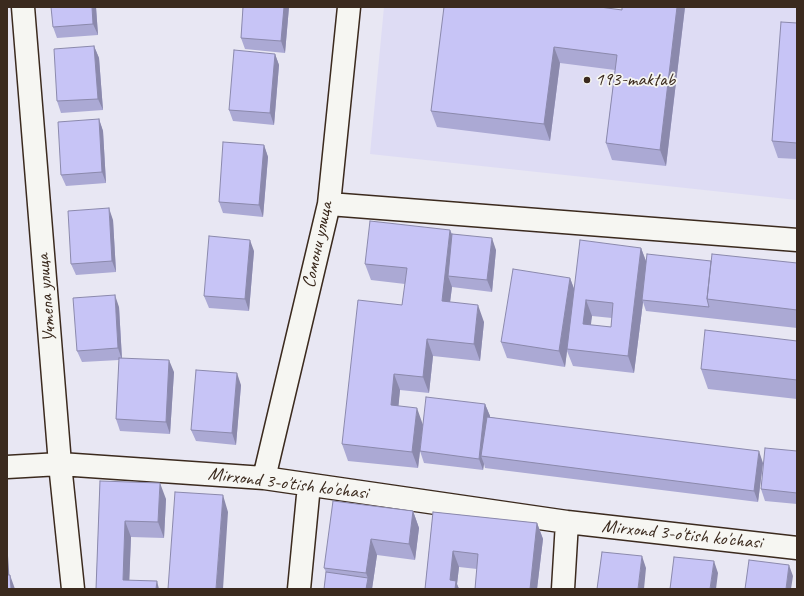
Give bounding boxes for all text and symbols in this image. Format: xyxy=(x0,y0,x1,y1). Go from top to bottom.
place label: 193-maktab xyxy=(595,69,675,91)
marker: 193-maktab xyxy=(582,75,592,85)
street label: Сомони улица xyxy=(298,200,338,290)
street label: Учтепа улица xyxy=(32,253,62,343)
street label: Mirxond 3-o'tish ko'chasi xyxy=(207,463,369,505)
street label: Mirxond 3-o'tish ko'chasi xyxy=(601,515,763,555)

